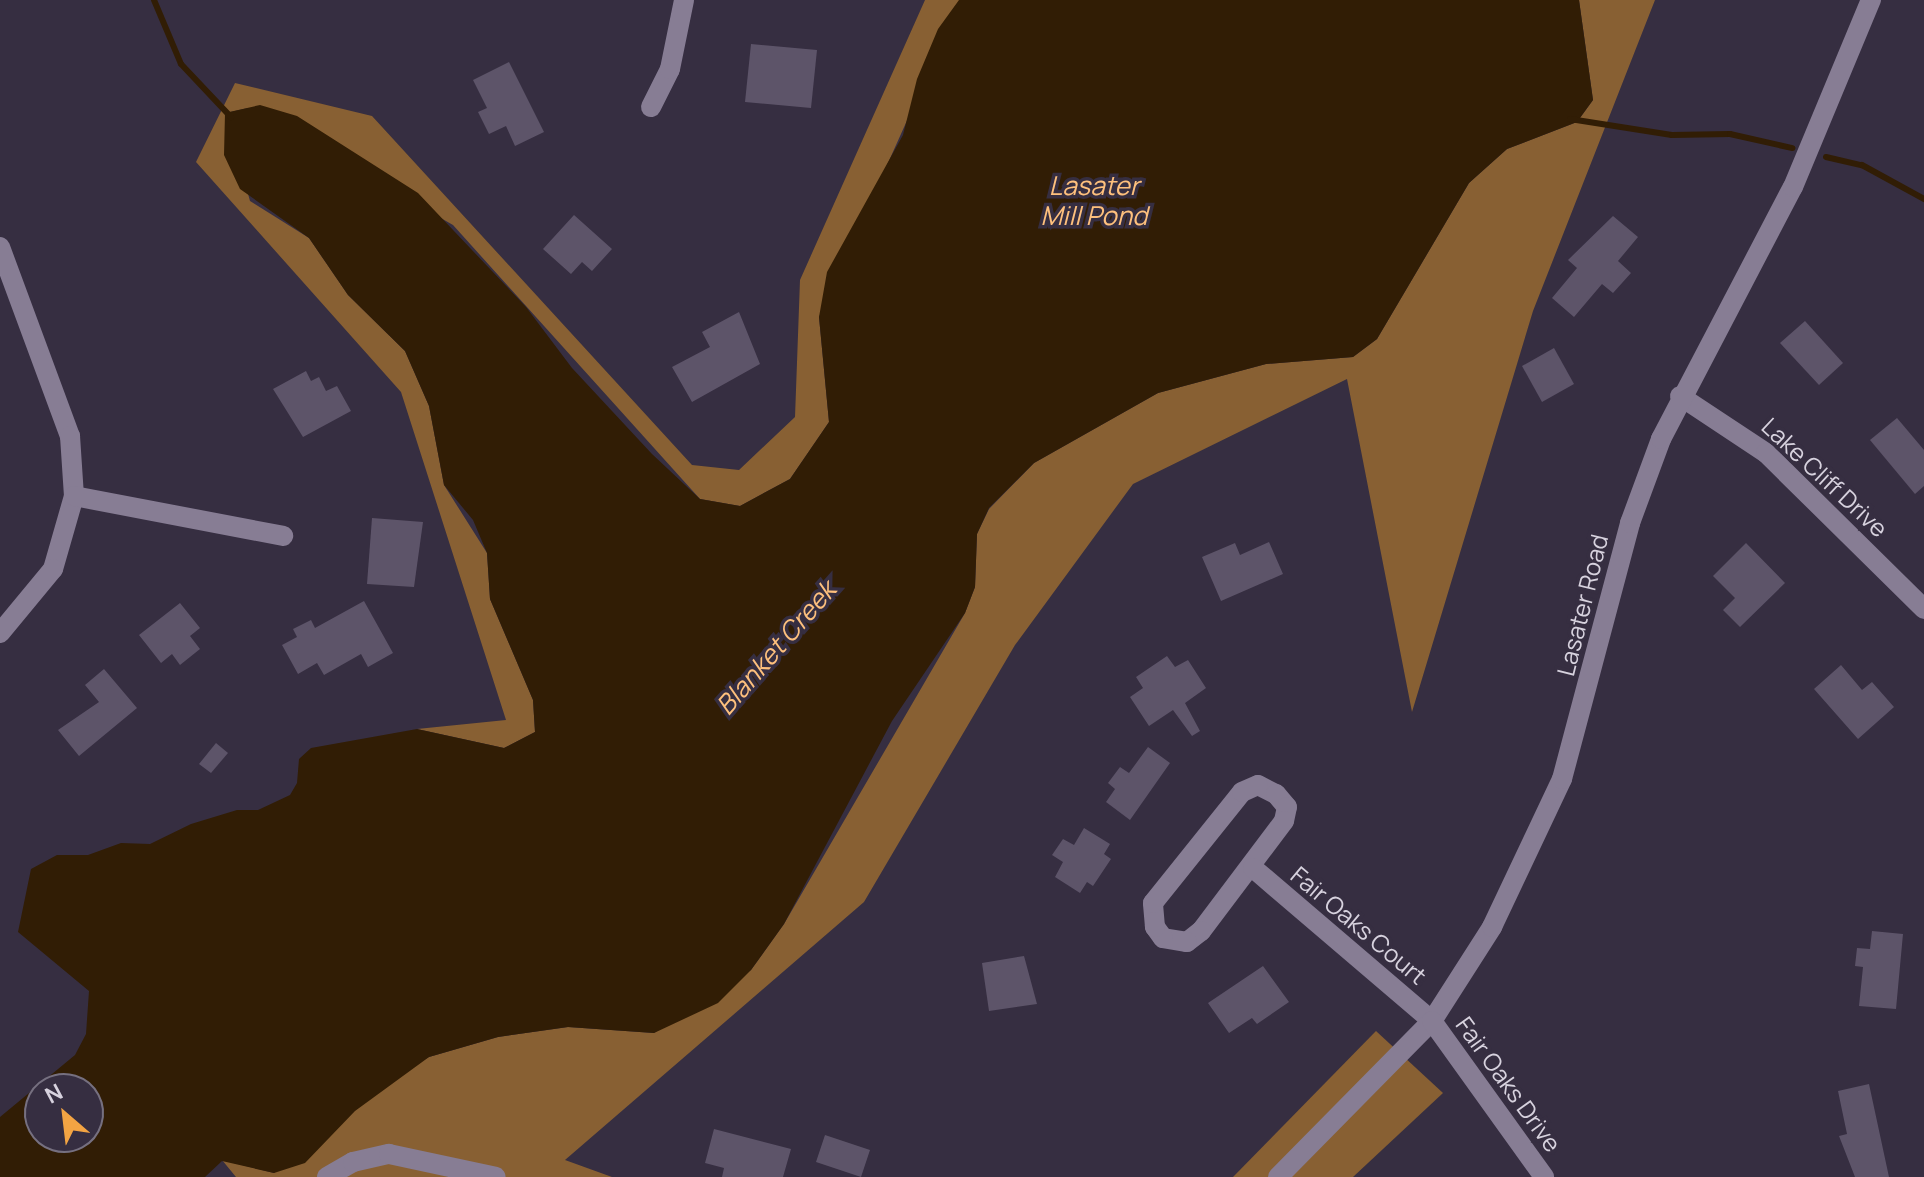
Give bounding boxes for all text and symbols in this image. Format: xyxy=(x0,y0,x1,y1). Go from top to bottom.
water label: Lasater Mill Pond xyxy=(1040,170,1148,232)
street label: Lake Cliff Drive xyxy=(1756,411,1894,543)
street label: Lasater Road xyxy=(1550,531,1614,679)
water label: Blanket Creek xyxy=(710,575,842,721)
street label: Fair Oaks Court xyxy=(1286,860,1432,990)
street label: Fair Oaks Drive xyxy=(1450,1011,1568,1157)
north arrow xyxy=(24,1073,104,1153)
text: N xyxy=(40,1077,68,1111)

